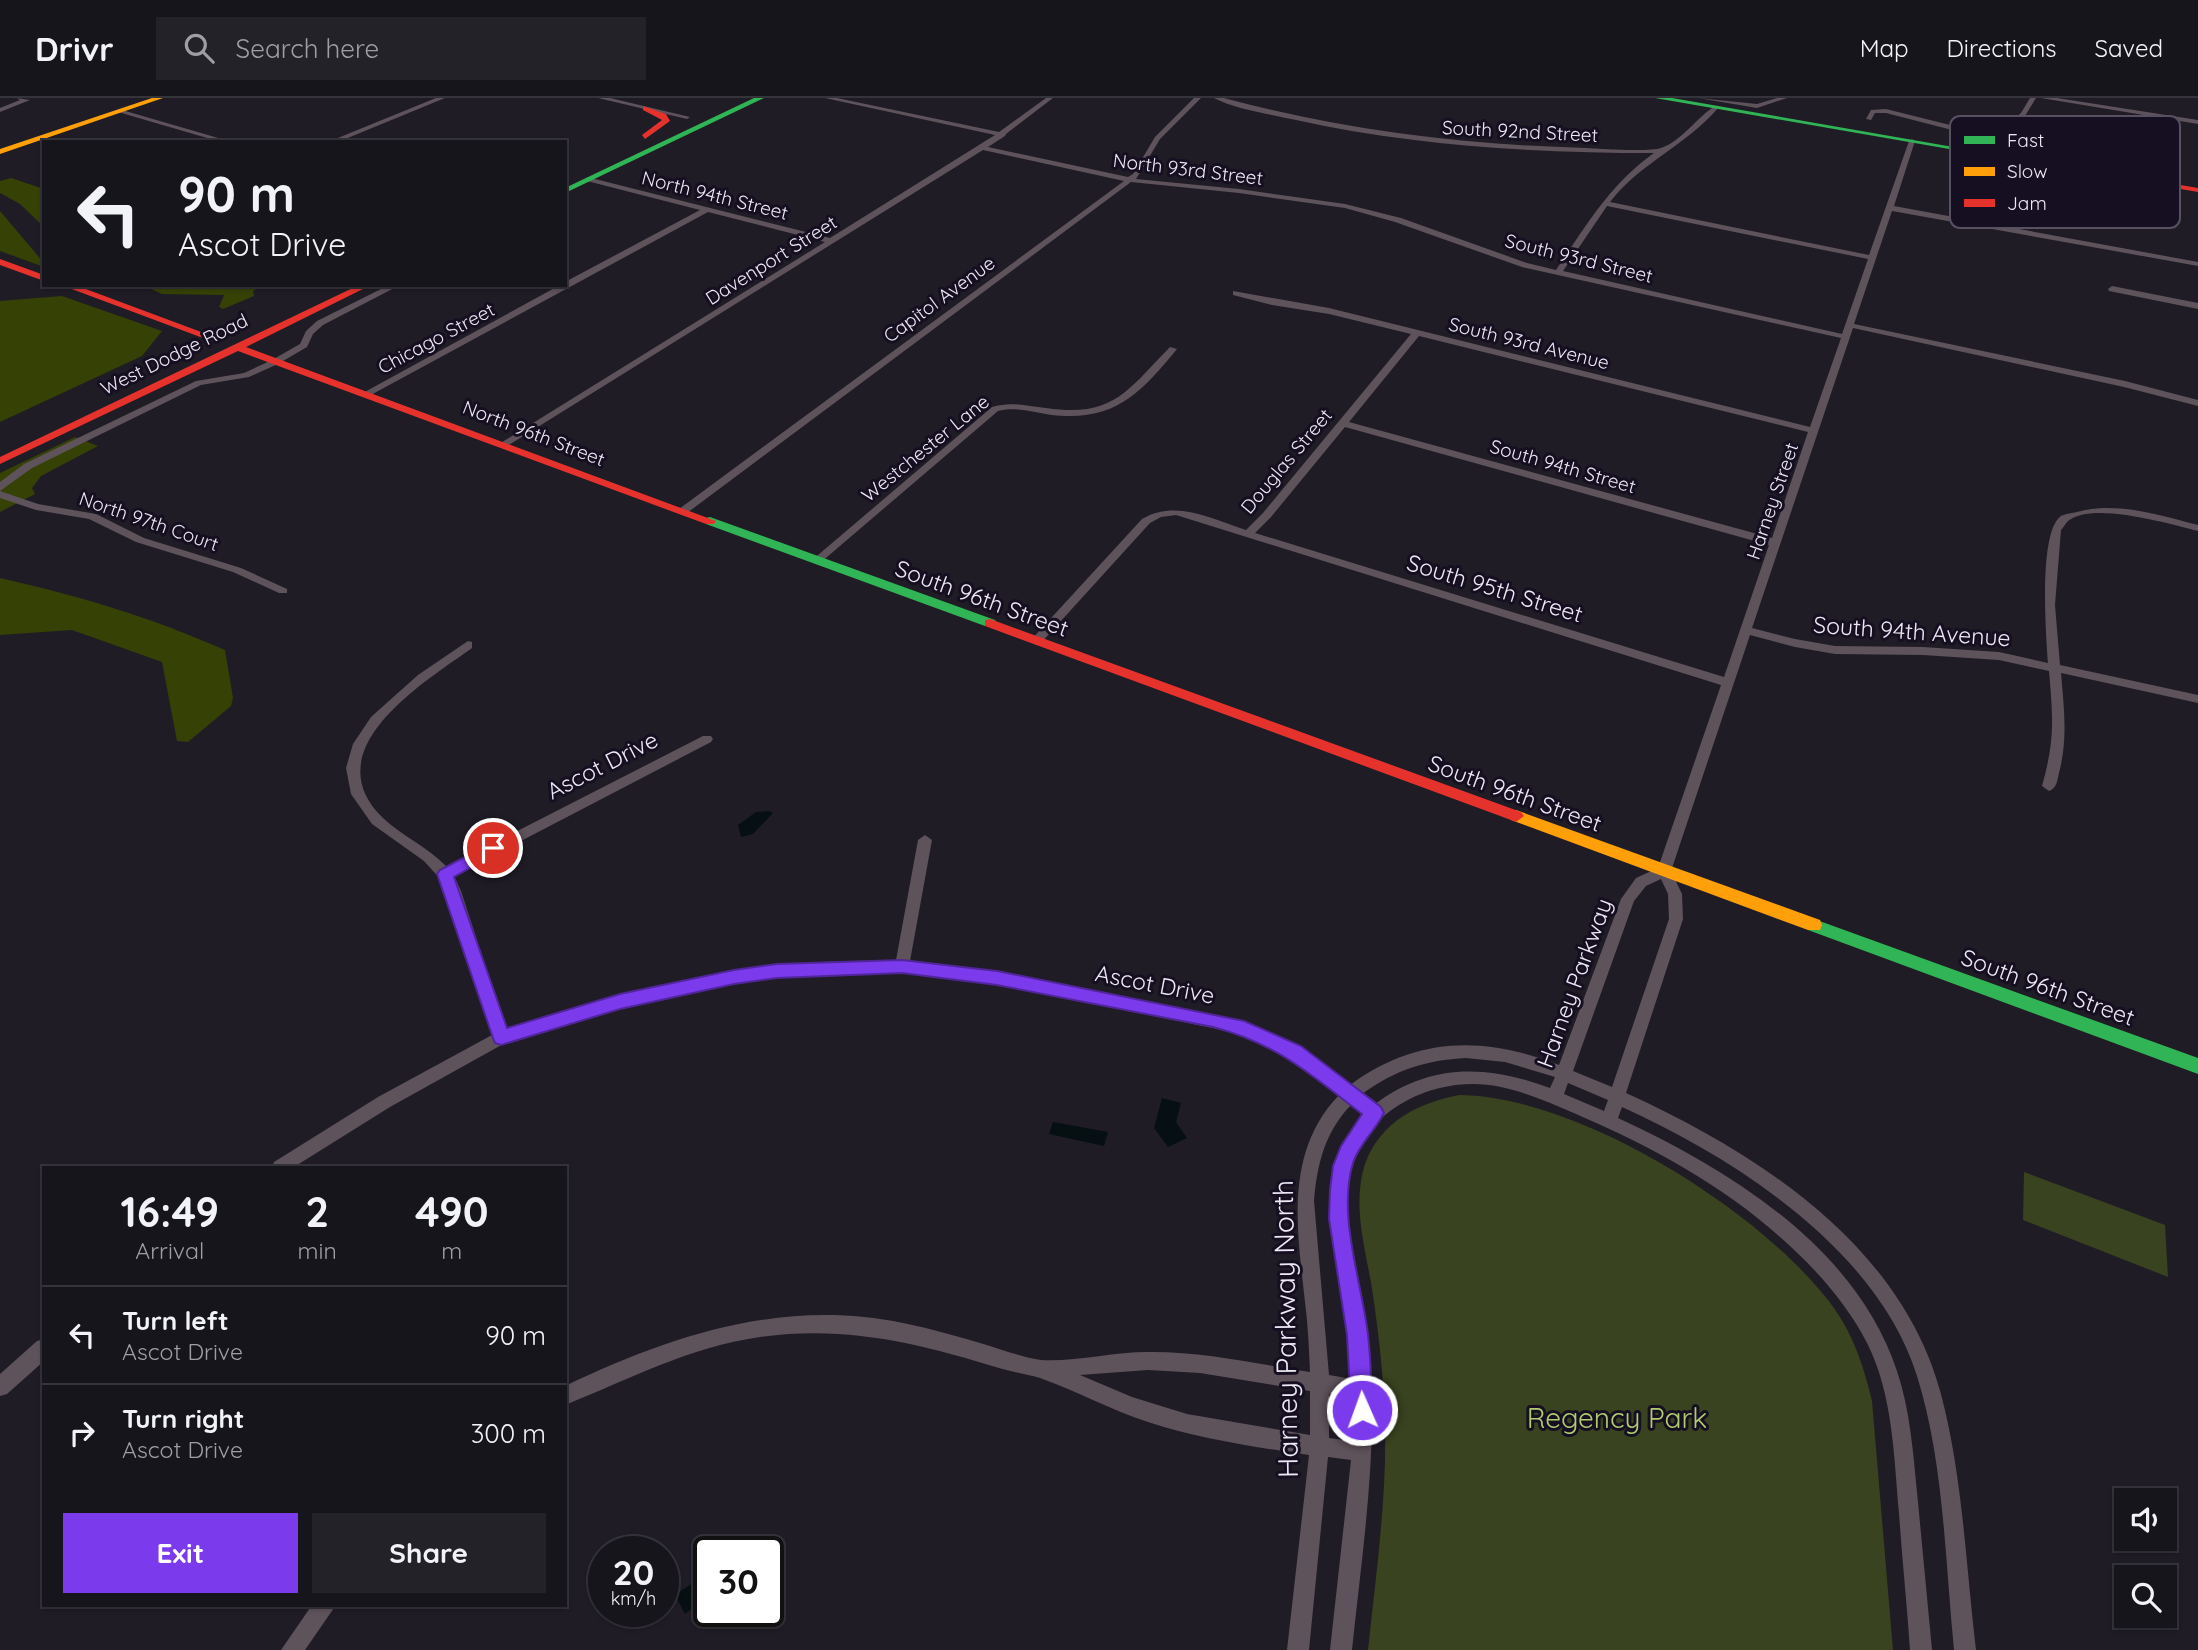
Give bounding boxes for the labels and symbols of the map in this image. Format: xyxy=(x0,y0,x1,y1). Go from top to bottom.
street label: South 92nd Street xyxy=(1441,115,1599,147)
legend xyxy=(1950,116,2180,228)
text: Fast xyxy=(2007,128,2044,152)
street label: North 93rd Street xyxy=(1112,148,1264,190)
text: Slow xyxy=(2007,159,2048,183)
street label: North 94th Street xyxy=(639,165,791,225)
text: Jam xyxy=(2007,191,2047,215)
street label: Davenport Street xyxy=(701,210,841,310)
street label: South 93rd Street xyxy=(1503,228,1655,288)
street label: Capitol Avenue xyxy=(879,251,999,347)
street label: Chicago Street xyxy=(374,297,498,379)
street label: West Dodge Road xyxy=(97,308,251,400)
street label: South 93rd Avenue xyxy=(1446,311,1612,375)
street label: Westchester Lane xyxy=(856,389,994,507)
street label: North 96th Street xyxy=(460,395,608,471)
street label: Douglas Street xyxy=(1235,404,1337,518)
street label: South 94th Street xyxy=(1487,434,1639,498)
street label: Harney Street xyxy=(1741,439,1803,563)
street label: North 97th Court xyxy=(76,486,222,556)
street label: South 95th Street xyxy=(1404,547,1587,629)
street label: South 96th Street xyxy=(891,553,1073,643)
street label: South 94th Avenue xyxy=(1812,610,2012,652)
street label: Ascot Drive xyxy=(542,725,662,805)
street label: South 96th Street xyxy=(1424,748,1606,838)
pin xyxy=(463,818,523,878)
street label: Harney Parkway xyxy=(1530,894,1618,1072)
street label: South 96th Street xyxy=(1957,942,2139,1032)
street label: Ascot Drive xyxy=(1093,958,1217,1010)
street label: Harney Parkway North xyxy=(1265,1180,1305,1478)
position arrow xyxy=(1325,1373,1399,1447)
park label: Regency Park xyxy=(1527,1400,1707,1435)
speed limit sign: 30 xyxy=(693,1536,784,1627)

